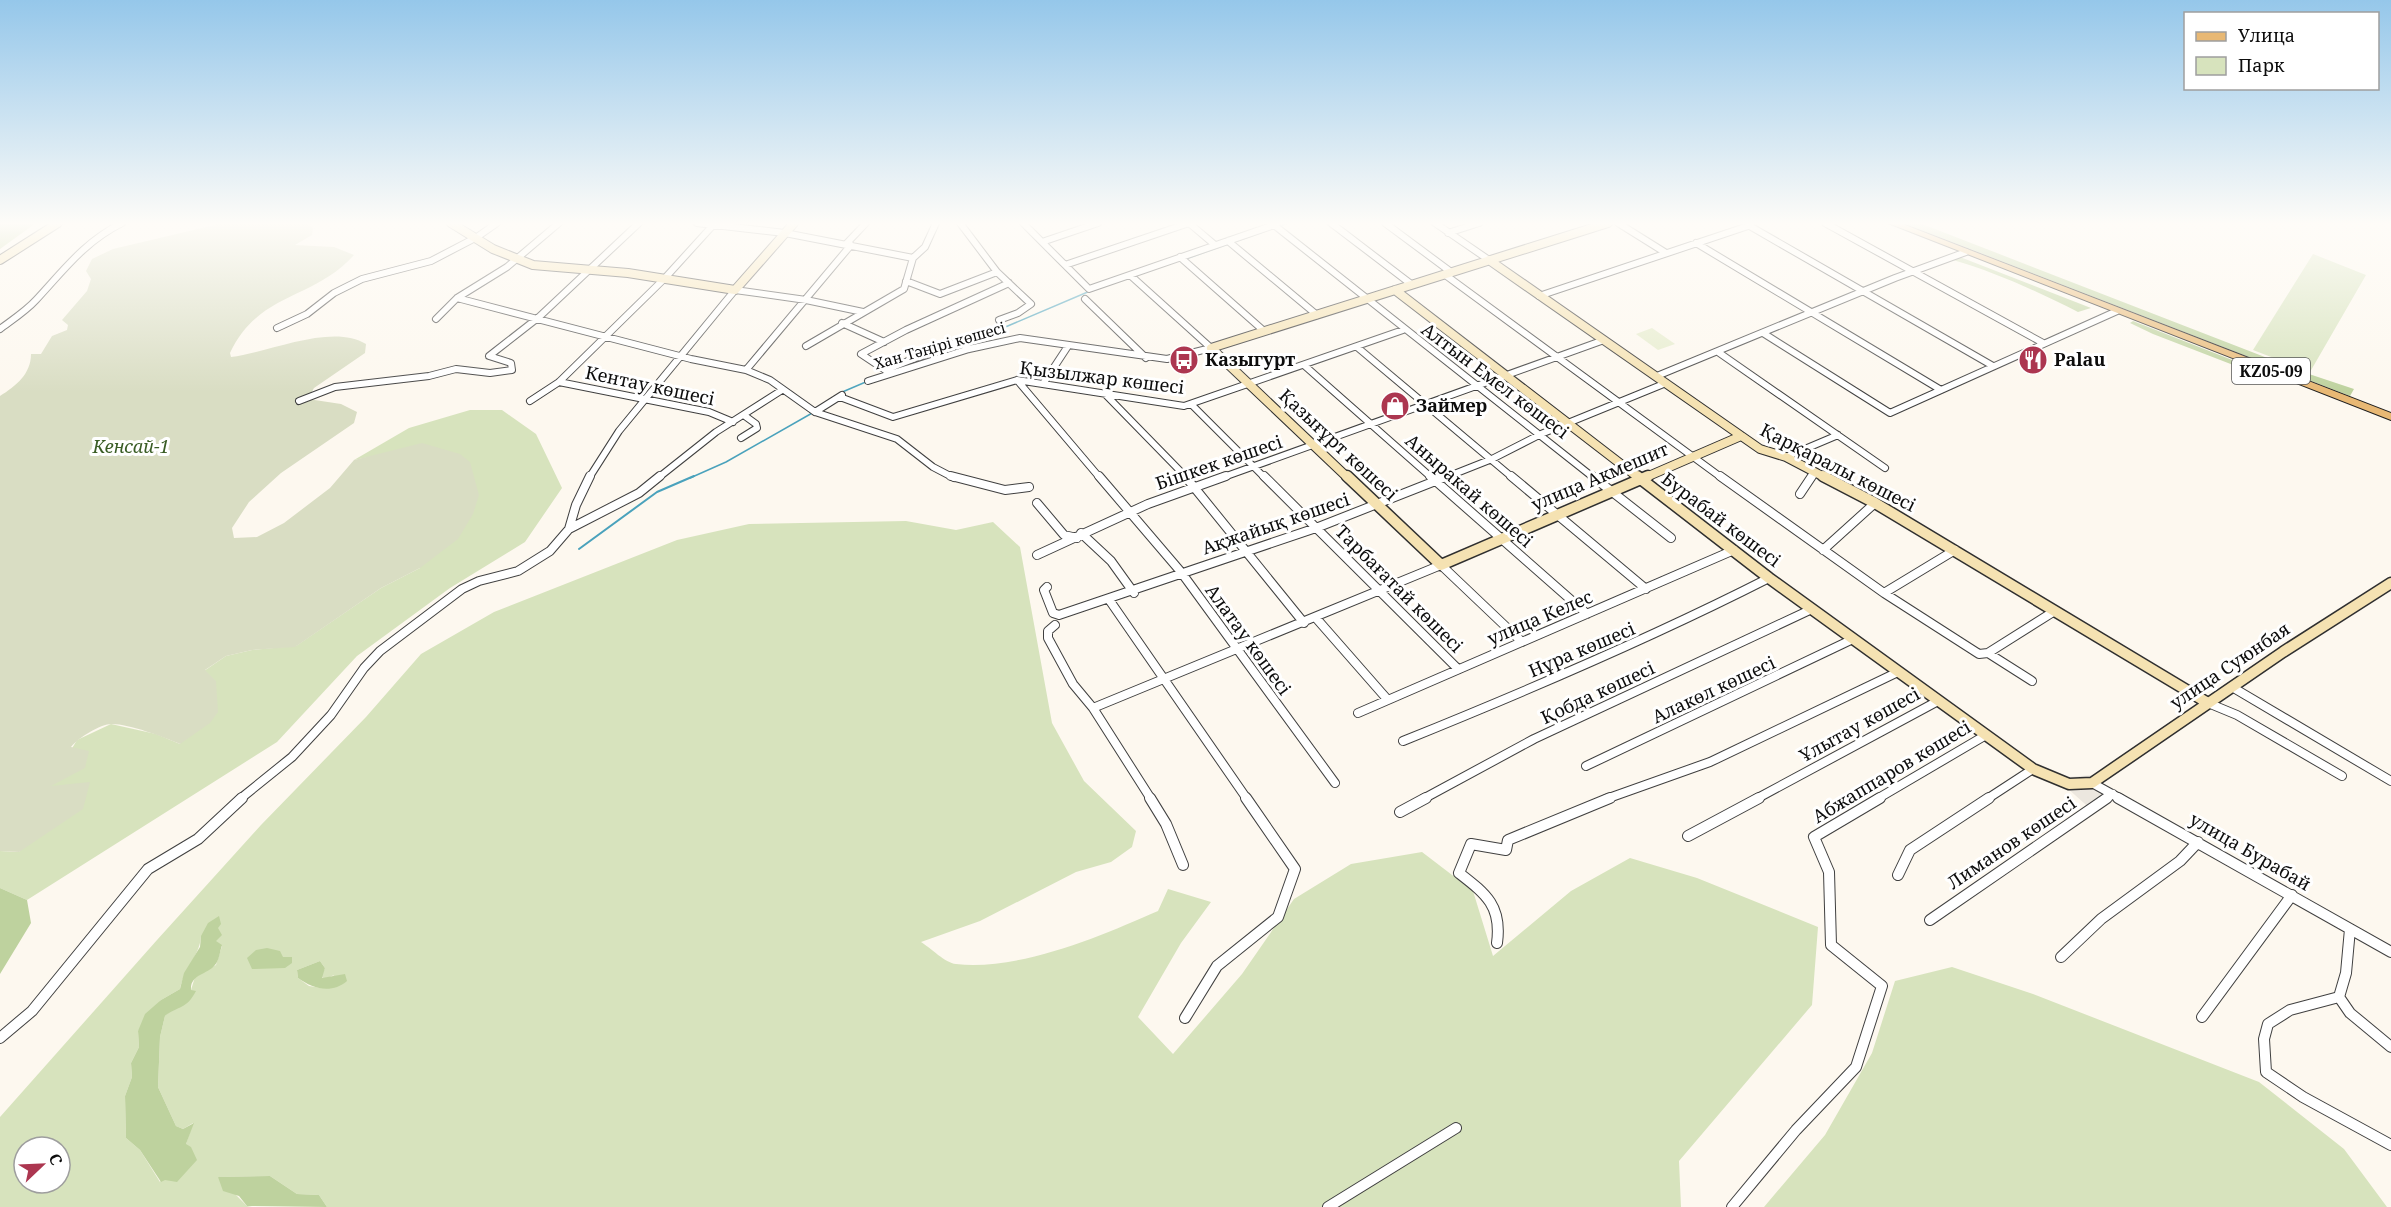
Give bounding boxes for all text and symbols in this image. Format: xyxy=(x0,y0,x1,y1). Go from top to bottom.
legend xyxy=(2184,12,2379,90)
text: Улица xyxy=(2238,23,2295,47)
text: Парк xyxy=(2238,53,2285,77)
street label: Хан Тәңірі көшесі xyxy=(872,317,1008,373)
street label: Алтын Емел көшесі xyxy=(1417,317,1574,444)
bus stop icon: Казыгурт xyxy=(1168,344,1200,376)
restaurant icon: Palau xyxy=(2017,344,2049,376)
place label: Казыгурт xyxy=(1205,347,1295,371)
place label: Palau xyxy=(2054,347,2105,371)
street label: Қызылжар көшесі xyxy=(1018,355,1186,399)
road number: KZ05-09 xyxy=(2232,358,2310,384)
street label: Кентау көшесі xyxy=(583,360,717,410)
street label: Қазығұрт көшесі xyxy=(1274,383,1403,506)
shop icon: Займер xyxy=(1379,390,1411,422)
place label: Займер xyxy=(1416,393,1487,417)
street label: Қарқаралы көшесі xyxy=(1756,417,1920,517)
street label: Аныракай көшесі xyxy=(1401,428,1539,552)
street label: Бішкек көшесі xyxy=(1152,429,1285,495)
park label: Кенсай-1 xyxy=(91,434,170,458)
street label: улица Акмешит xyxy=(1527,436,1672,516)
street label: Бурабай көшесі xyxy=(1657,466,1786,572)
street label: Ақжайық көшесі xyxy=(1199,487,1353,560)
street label: Тарбағатай көшесі xyxy=(1331,519,1469,657)
street label: Алатау көшесі xyxy=(1200,579,1297,700)
street label: улица Келеc xyxy=(1483,584,1596,650)
street label: Нұра көшесі xyxy=(1525,616,1639,682)
street label: улица Суюнбая xyxy=(2165,616,2294,714)
street label: Алакөл көшесі xyxy=(1648,650,1779,728)
street label: Қобда көшесі xyxy=(1537,655,1658,729)
street label: Ұлытау көшесі xyxy=(1794,681,1924,768)
street label: Абжаппаров көшесі xyxy=(1808,714,1975,828)
street label: Лиманов көшесі xyxy=(1942,790,2080,894)
street label: улица Бурабай xyxy=(2185,807,2316,896)
north arrow xyxy=(12,1135,72,1195)
text: С xyxy=(44,1150,68,1168)

